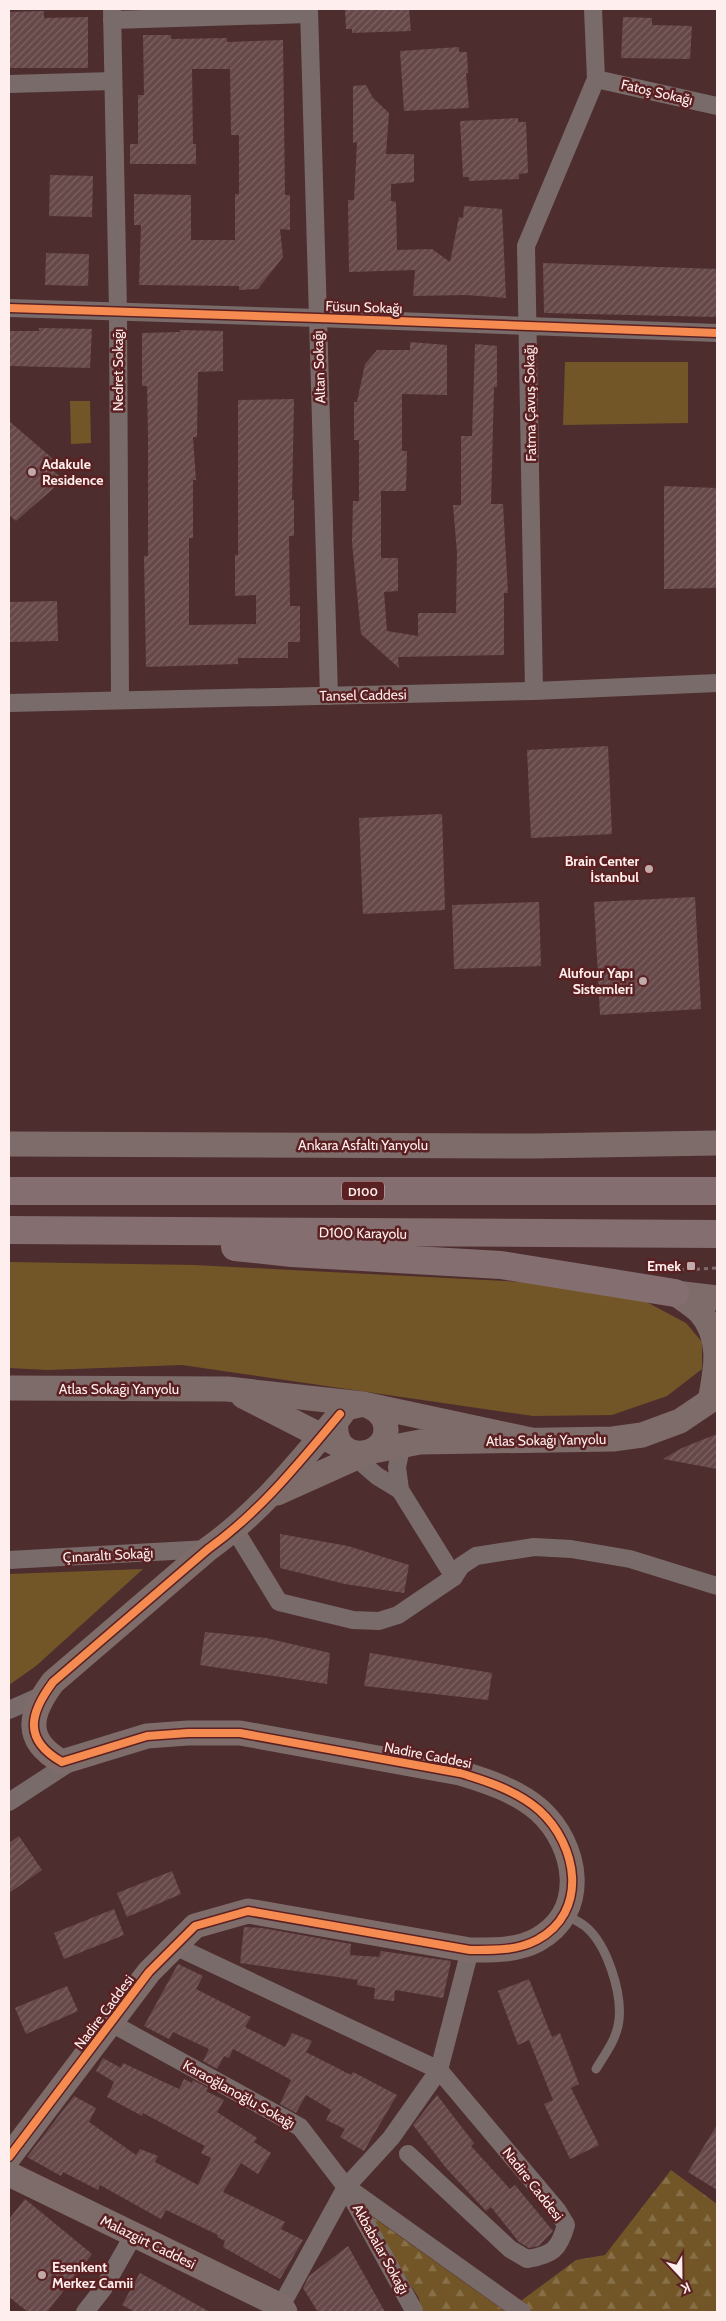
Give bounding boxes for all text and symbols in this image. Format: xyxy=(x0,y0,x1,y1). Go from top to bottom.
street label: Fatoş Sokağı xyxy=(619,75,695,109)
street label: Füsun Sokağı xyxy=(325,297,403,317)
street label: Nedret Sokağı xyxy=(109,329,127,411)
street label: Altan Sokağı xyxy=(309,330,329,404)
street label: Fatma Çavuş Sokağı xyxy=(520,344,540,462)
place label: Adakule Residence xyxy=(42,455,103,489)
marker: Adakule Residence xyxy=(26,466,38,478)
street label: Tansel Caddesi xyxy=(319,685,407,705)
place label: Brain Center İstanbul xyxy=(565,852,639,886)
marker: Brain Center İstanbul xyxy=(643,863,655,875)
place label: Alufour Yapı Sistemleri xyxy=(559,964,633,998)
marker: Alufour Yapı Sistemleri xyxy=(637,975,649,987)
street label: Ankara Asfaltı Yanyolu xyxy=(298,1136,428,1154)
road number: D100 xyxy=(342,1182,384,1200)
street label: D100 Karayolu xyxy=(319,1223,407,1243)
place label: Emek xyxy=(647,1257,681,1275)
marker: Emek xyxy=(685,1260,697,1272)
street label: Atlas Sokağı Yanyolu xyxy=(59,1380,179,1398)
street label: Atlas Sokağı Yanyolu xyxy=(486,1430,606,1450)
street label: Çınaraltı Sokağı xyxy=(62,1544,154,1566)
street label: Nadire Caddesi xyxy=(383,1738,473,1772)
street label: Nadire Caddesi xyxy=(70,1971,138,2053)
street label: Karaoğlanoğlu Sokağı xyxy=(180,2056,298,2132)
street label: Nadire Caddesi xyxy=(499,2144,567,2224)
street label: Akbabalar Sokağı xyxy=(349,2201,413,2297)
street label: Malazgirt Caddesi xyxy=(97,2211,199,2273)
north arrow xyxy=(656,2251,706,2301)
place label: Esenkent Merkez Camii xyxy=(52,2258,133,2292)
marker: Esenkent Merkez Camii xyxy=(36,2269,48,2281)
text: K xyxy=(678,2278,693,2298)

